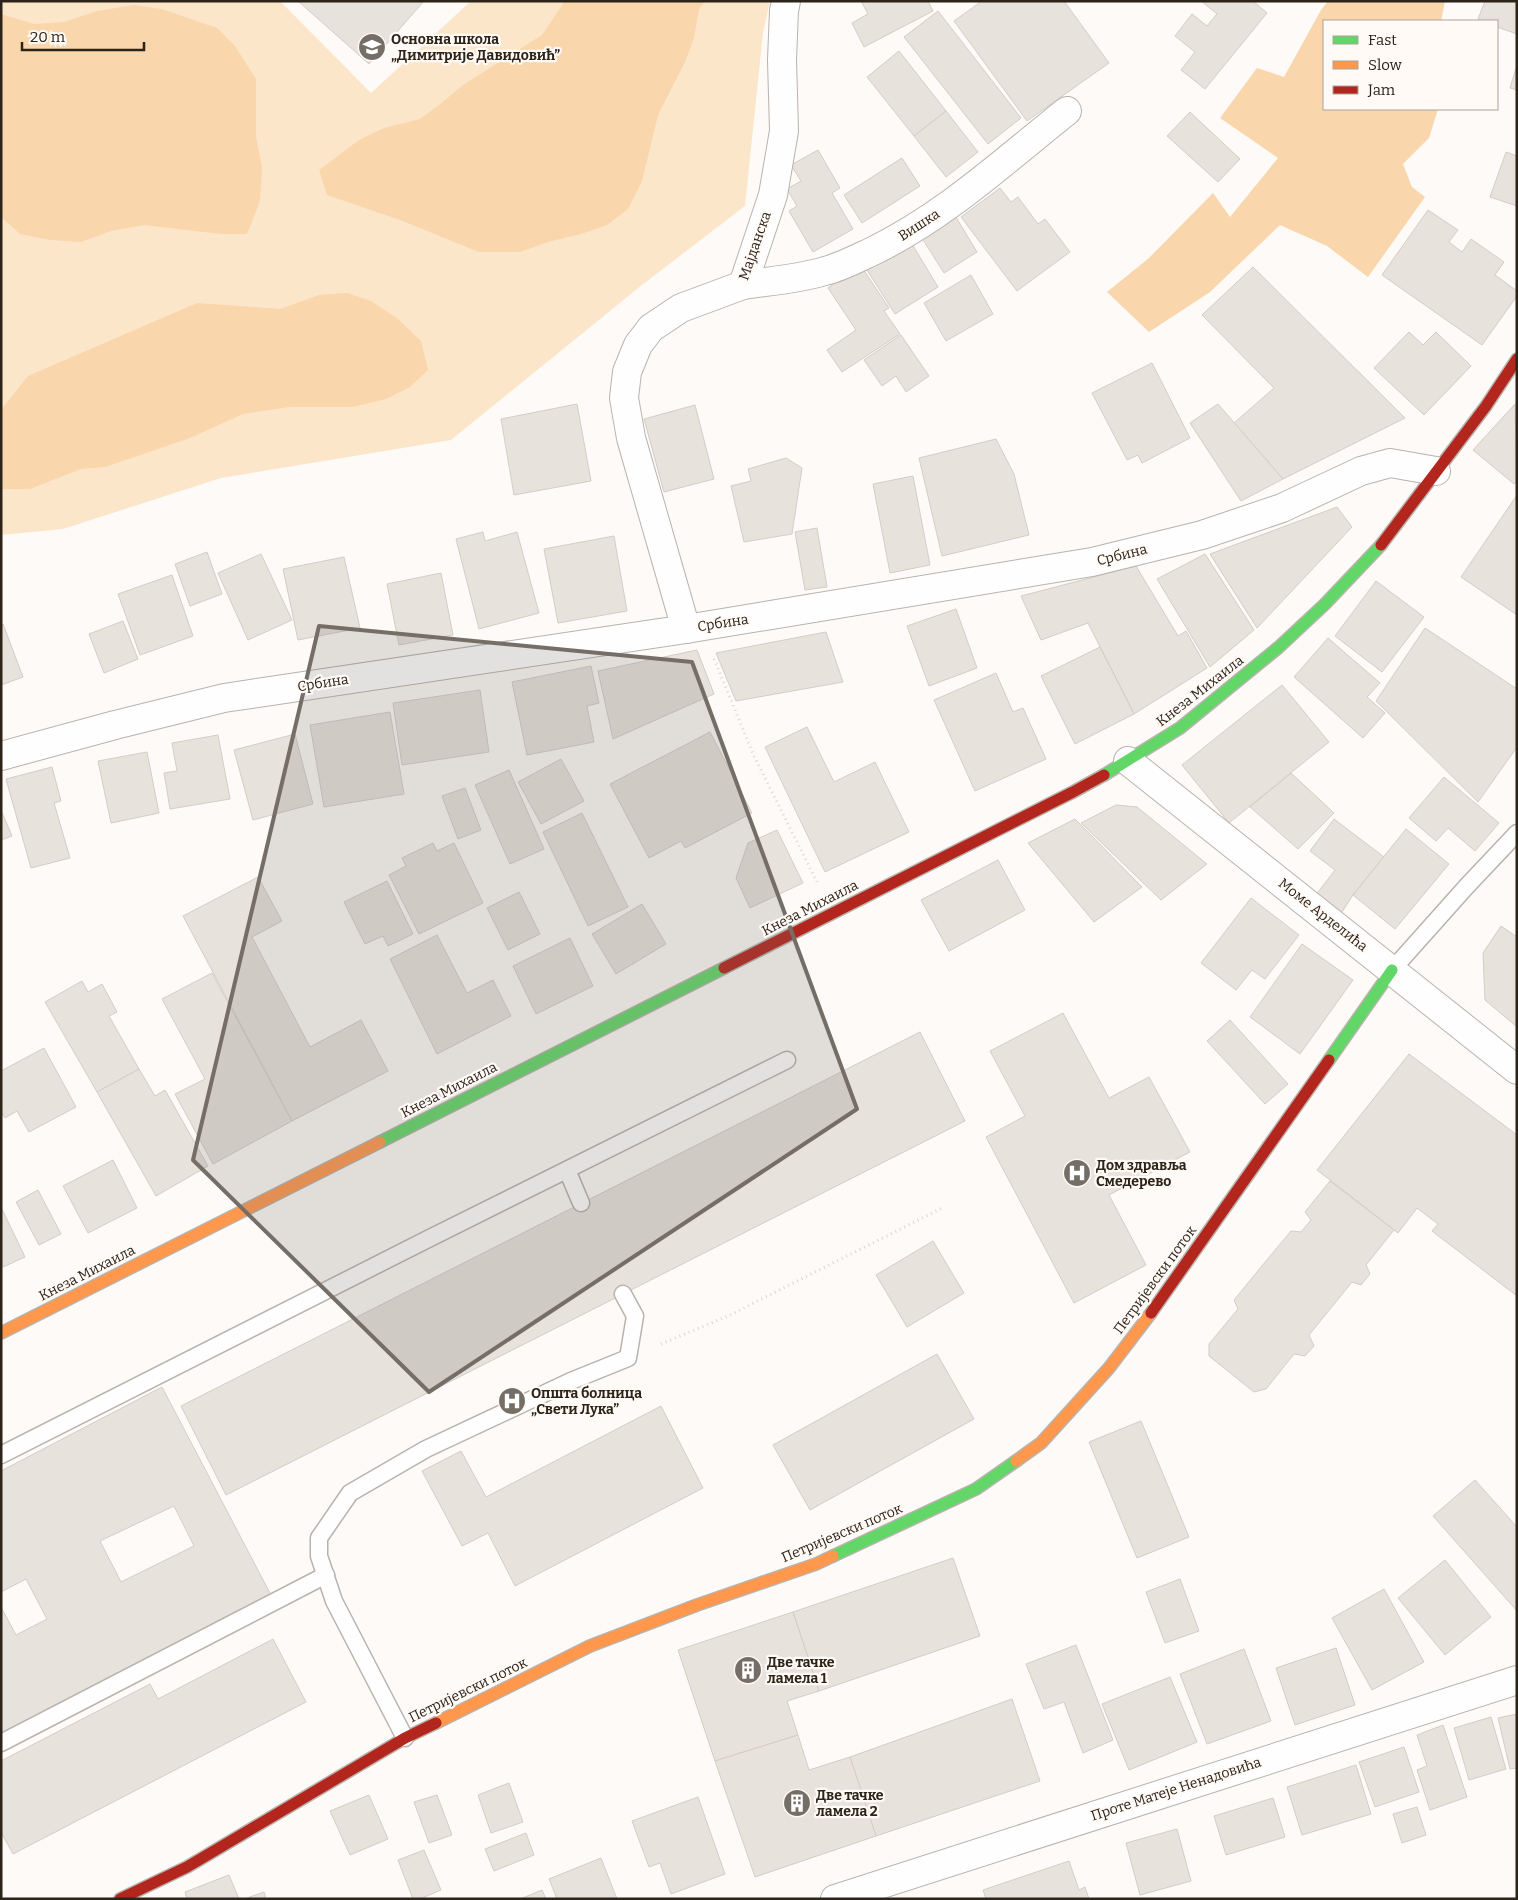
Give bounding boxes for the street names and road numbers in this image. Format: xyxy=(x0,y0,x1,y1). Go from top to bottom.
street label: Вишка xyxy=(895,205,943,245)
street label: Мајданска xyxy=(735,209,775,283)
street label: Србина xyxy=(1095,540,1149,569)
street label: Србина xyxy=(696,611,750,635)
street label: Кнеза Михаила xyxy=(1153,652,1247,730)
street label: Србина xyxy=(296,671,350,695)
street label: Моме Арделића xyxy=(1275,875,1371,955)
street label: Кнеза Михаила xyxy=(759,876,861,940)
street label: Кнеза Михаила xyxy=(398,1058,500,1122)
street label: Петријевски поток xyxy=(1110,1222,1200,1337)
street label: Кнеза Михаила xyxy=(36,1241,138,1305)
street label: Петријевски поток xyxy=(779,1500,906,1566)
street label: Петријевски поток xyxy=(406,1654,531,1726)
street label: Проте Матеје Ненадовића xyxy=(1089,1753,1264,1825)

